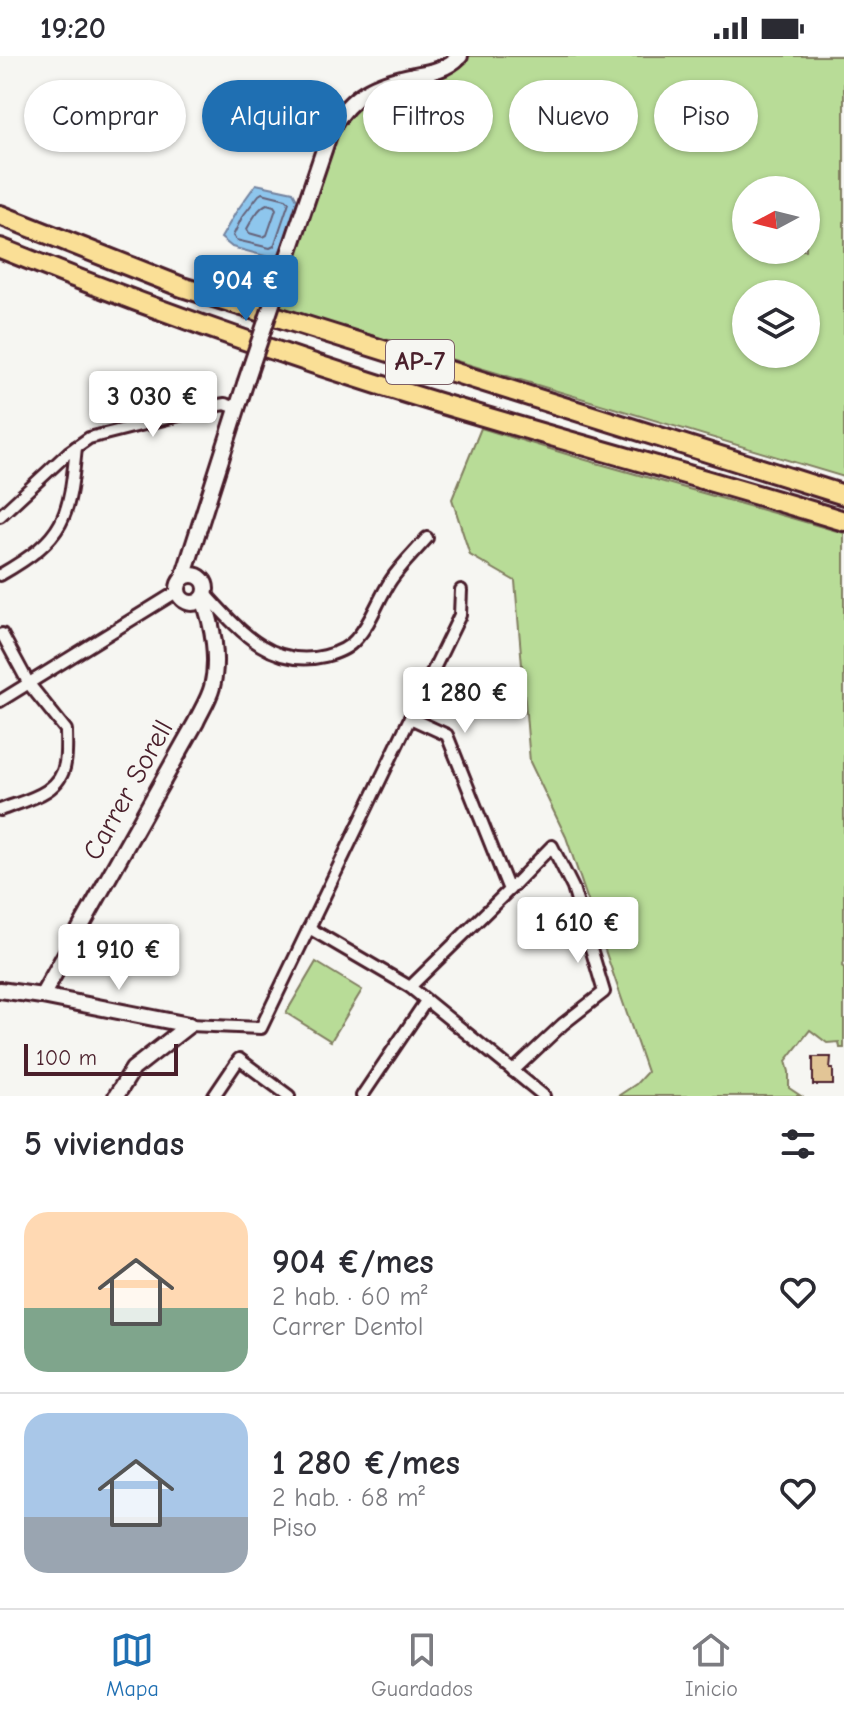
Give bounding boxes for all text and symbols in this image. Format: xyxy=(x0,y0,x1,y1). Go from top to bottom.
text: 19:20 xyxy=(40,11,106,46)
chip: Comprar xyxy=(24,80,186,152)
chip: Alquilar xyxy=(202,80,347,152)
chip: Filtros xyxy=(363,80,493,152)
chip: Nuevo xyxy=(509,80,638,152)
chip: Piso xyxy=(654,80,758,152)
north arrow xyxy=(732,176,820,264)
map controls xyxy=(732,176,820,368)
pin: 904 € xyxy=(190,255,302,323)
text: 904 € xyxy=(212,266,280,296)
button: layers xyxy=(732,280,820,368)
road number: AP-7 xyxy=(386,340,454,384)
pin: 3 030 € xyxy=(79,371,227,439)
text: 3 030 € xyxy=(107,382,199,412)
pin: 1 280 € xyxy=(391,667,539,735)
text: 1 280 € xyxy=(421,678,509,708)
street label: Carrer Sorell xyxy=(76,714,180,866)
pin: 1 610 € xyxy=(504,897,652,965)
text: 1 610 € xyxy=(535,908,621,938)
pin: 1 910 € xyxy=(45,924,193,992)
text: 1 910 € xyxy=(76,935,162,965)
scale bar xyxy=(24,1040,178,1076)
text: 100 m xyxy=(36,1045,97,1071)
icon: filters xyxy=(776,1122,820,1166)
text: 5 viviendas xyxy=(24,1124,184,1164)
text: 904 €/mes xyxy=(272,1242,434,1282)
icon: home xyxy=(88,1244,184,1340)
icon: heart xyxy=(776,1270,820,1314)
text: 2 hab. · 60 m² xyxy=(272,1282,427,1312)
text: Carrer Dentol xyxy=(272,1312,423,1342)
text: 1 280 €/mes xyxy=(272,1443,460,1483)
icon: home xyxy=(88,1445,184,1541)
icon: heart xyxy=(776,1471,820,1515)
text: 2 hab. · 68 m² xyxy=(272,1483,425,1513)
text: Piso xyxy=(272,1513,317,1543)
tab: Mapa xyxy=(106,1628,159,1702)
tab: Guardados xyxy=(371,1628,473,1702)
tab: Inicio xyxy=(685,1628,738,1702)

